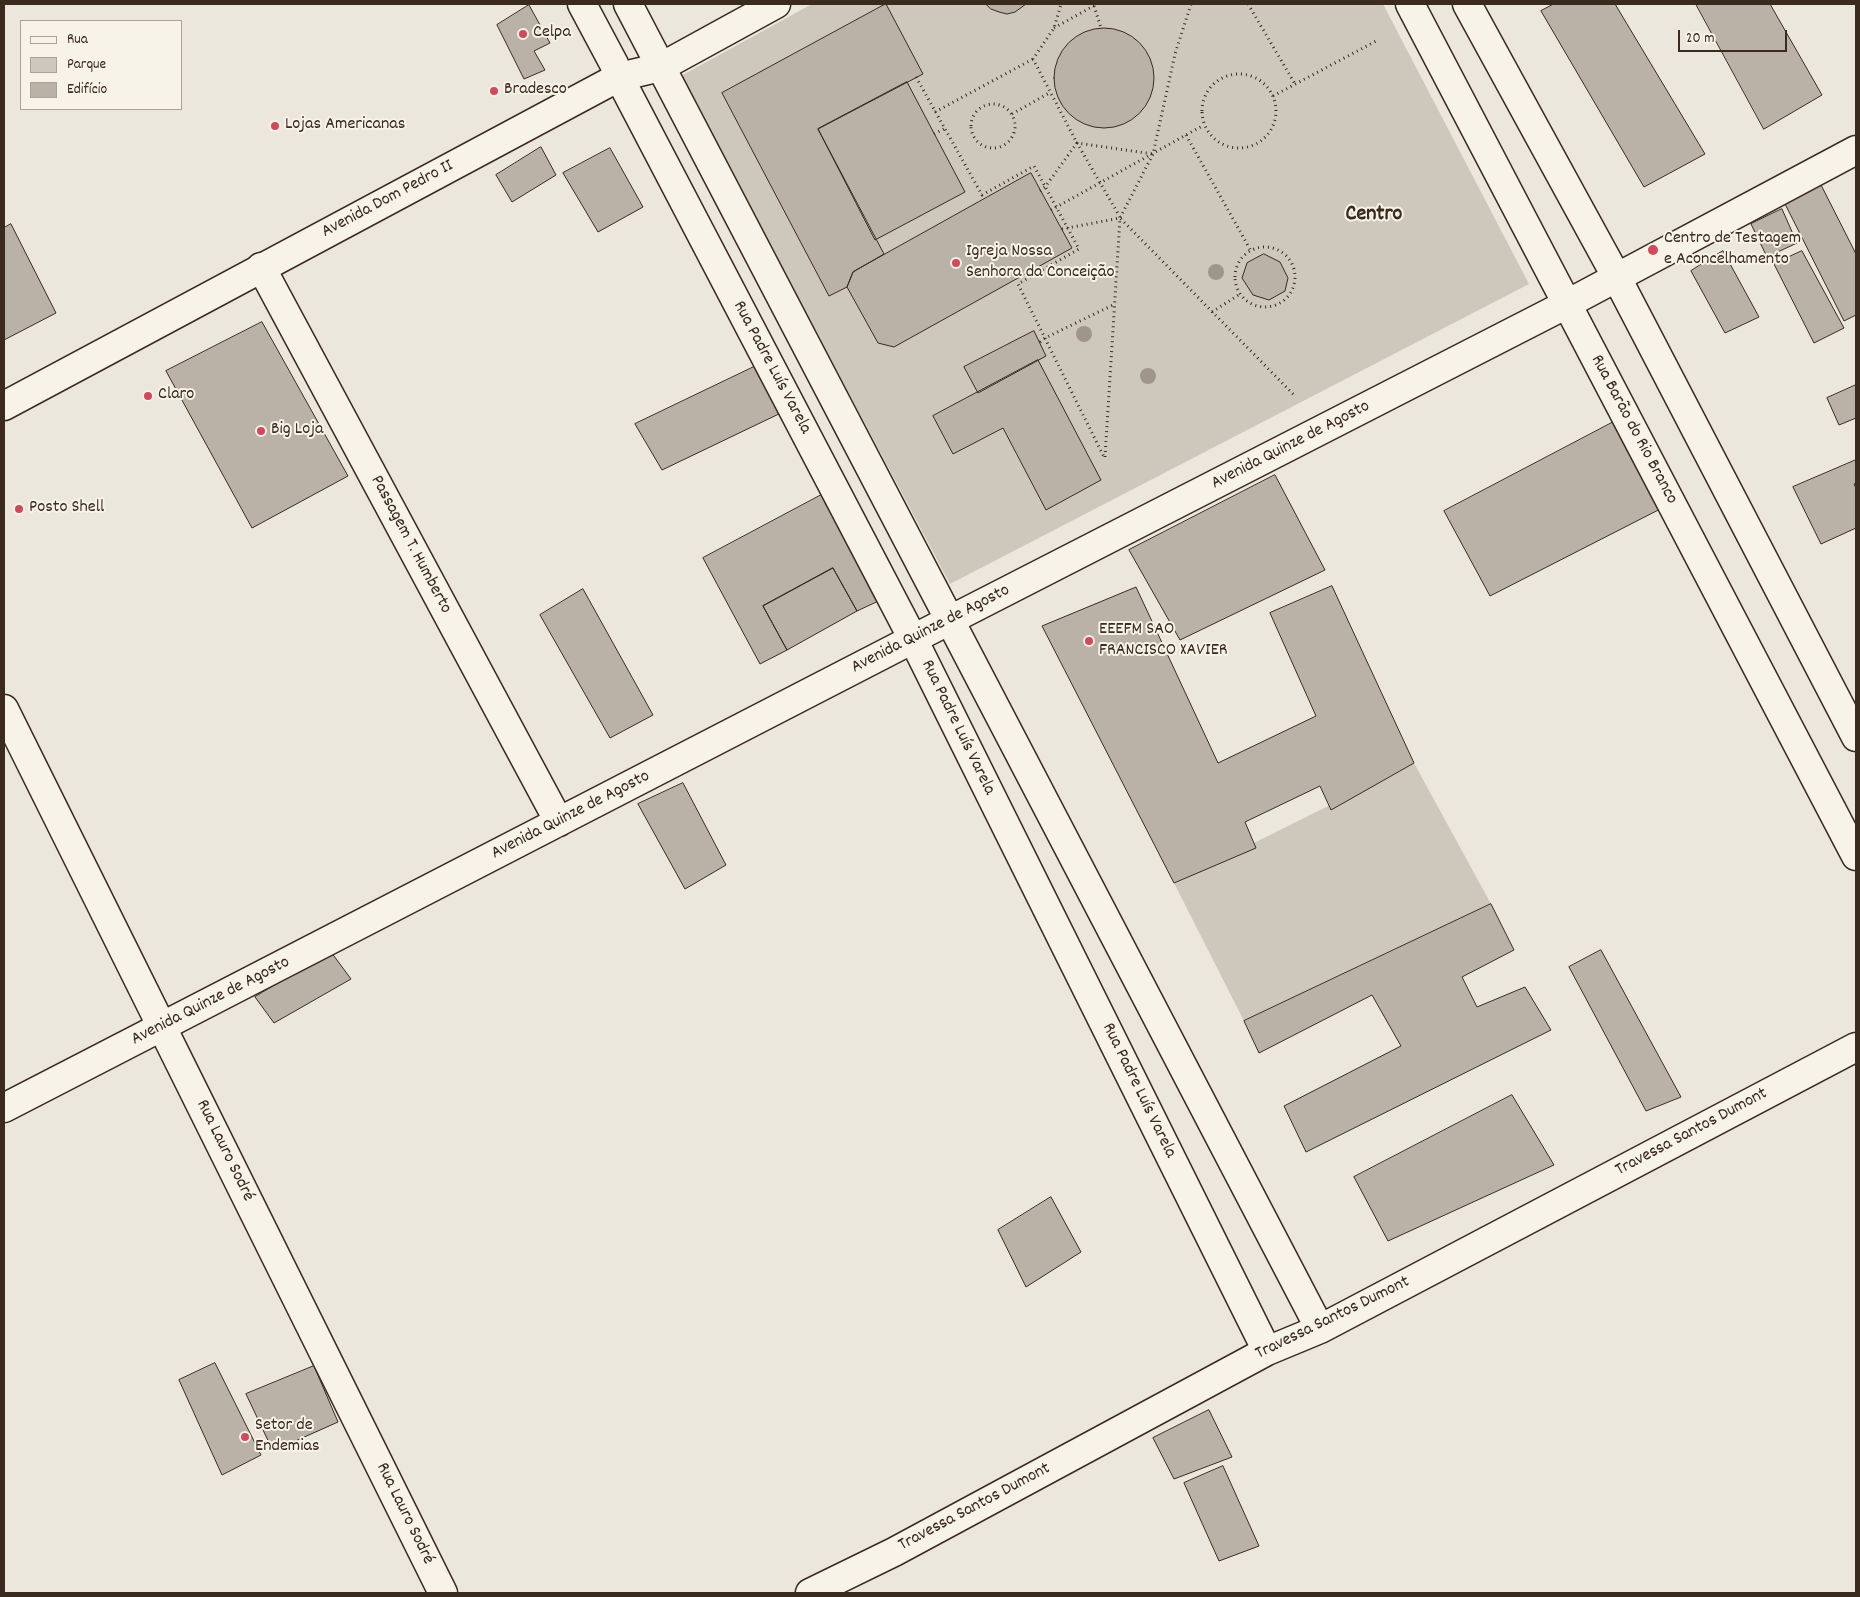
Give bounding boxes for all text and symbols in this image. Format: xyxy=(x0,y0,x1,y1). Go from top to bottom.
legend xyxy=(20,20,182,110)
scale bar xyxy=(1680,20,1789,52)
place label: Celpa xyxy=(533,23,571,45)
marker: Celpa xyxy=(517,28,529,40)
text: 20 m xyxy=(1686,28,1714,50)
text: Rua xyxy=(67,29,88,51)
text: Parque xyxy=(67,54,106,76)
text: Edifício xyxy=(67,79,107,101)
place label: Bradesco xyxy=(504,80,567,102)
marker: Bradesco xyxy=(488,85,500,97)
place label: Lojas Americanas xyxy=(285,115,405,137)
marker: Lojas Americanas xyxy=(269,120,281,132)
street label: Avenida Dom Pedro II xyxy=(318,156,458,244)
district label: Centro xyxy=(1346,203,1402,229)
place label: Centro de Testagem e Aconcelhamento xyxy=(1664,229,1801,272)
place label: Igreja Nossa Senhora da Conceição xyxy=(966,242,1115,284)
marker: Centro de Testagem e Aconcelhamento xyxy=(1646,243,1660,257)
marker: Igreja Nossa Senhora da Conceição xyxy=(950,257,962,269)
street label: Rua Padre Luís Varela xyxy=(727,298,815,438)
street label: Rua Barão do Rio Branco xyxy=(1585,352,1681,508)
place label: Claro xyxy=(158,385,194,407)
marker: Claro xyxy=(142,390,154,402)
street label: Avenida Quinze de Agosto xyxy=(1208,397,1374,495)
place label: Big Loja xyxy=(271,420,323,442)
marker: Big Loja xyxy=(255,425,267,437)
street label: Passagem T. Humberto xyxy=(365,472,455,618)
place label: Posto Shell xyxy=(29,498,104,520)
marker: Posto Shell xyxy=(13,503,25,515)
street label: Avenida Quinze de Agosto xyxy=(848,581,1014,679)
place label: EEEFM SAO FRANCISCO XAVIER xyxy=(1099,620,1228,662)
marker: EEEFM SAO FRANCISCO XAVIER xyxy=(1083,635,1095,647)
street label: Rua Padre Luís Varela xyxy=(915,657,999,799)
street label: Avenida Quinze de Agosto xyxy=(488,767,654,865)
street label: Avenida Quinze de Agosto xyxy=(128,953,294,1051)
street label: Rua Padre Luís Varela xyxy=(1096,1020,1180,1162)
street label: Travessa Santos Dumont xyxy=(1612,1084,1772,1182)
street label: Rua Lauro Sodré xyxy=(190,1097,258,1205)
street label: Travessa Santos Dumont xyxy=(1252,1272,1414,1366)
place label: Setor de Endemias xyxy=(255,1416,320,1458)
marker: Setor de Endemias xyxy=(239,1431,251,1443)
street label: Travessa Santos Dumont xyxy=(895,1459,1055,1557)
street label: Rua Lauro Sodré xyxy=(370,1460,438,1568)

